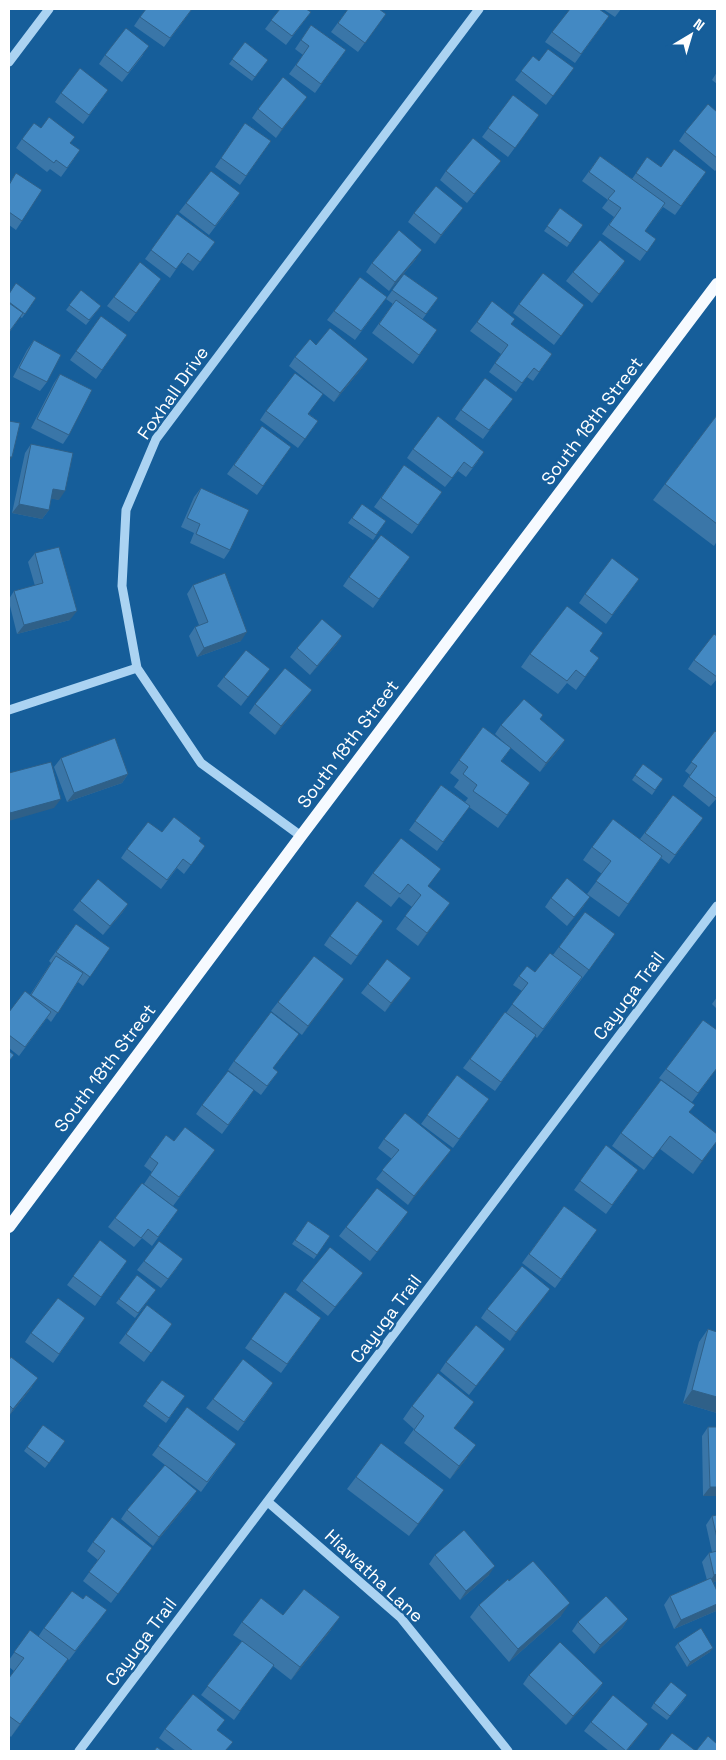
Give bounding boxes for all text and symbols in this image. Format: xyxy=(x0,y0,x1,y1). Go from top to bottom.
north arrow xyxy=(666,10,716,60)
text: N xyxy=(690,15,708,35)
street label: Foxhall Drive xyxy=(132,342,213,444)
street label: South 18th Street xyxy=(536,352,647,489)
street label: South 18th Street xyxy=(292,675,403,812)
street label: Cayuga Trail xyxy=(588,947,669,1044)
street label: South 18th Street xyxy=(49,999,160,1136)
street label: Cayuga Trail xyxy=(345,1270,426,1367)
street label: Hiawatha Lane xyxy=(320,1524,428,1627)
street label: Cayuga Trail xyxy=(100,1593,181,1690)

